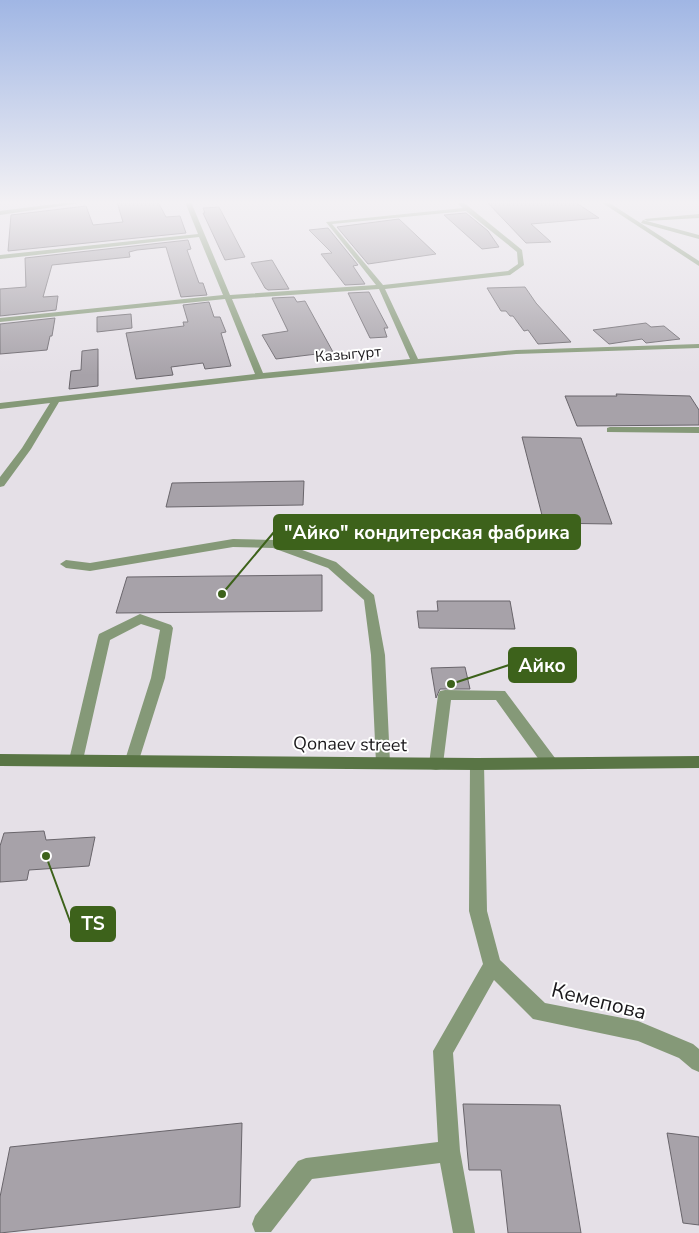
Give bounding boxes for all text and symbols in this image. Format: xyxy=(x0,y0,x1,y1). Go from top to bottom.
street label: Казыгурт xyxy=(314,341,382,367)
callout: "Айко" кондитерская фабрика xyxy=(274,515,580,549)
text: "Айко" кондитерская фабрика xyxy=(284,520,570,546)
callout: Айко xyxy=(509,648,576,682)
text: Айко xyxy=(518,653,566,679)
street label: Qonaev street xyxy=(293,731,408,757)
callout: TS xyxy=(71,907,115,941)
text: TS xyxy=(81,911,105,937)
street label: Кемепова xyxy=(549,976,649,1026)

